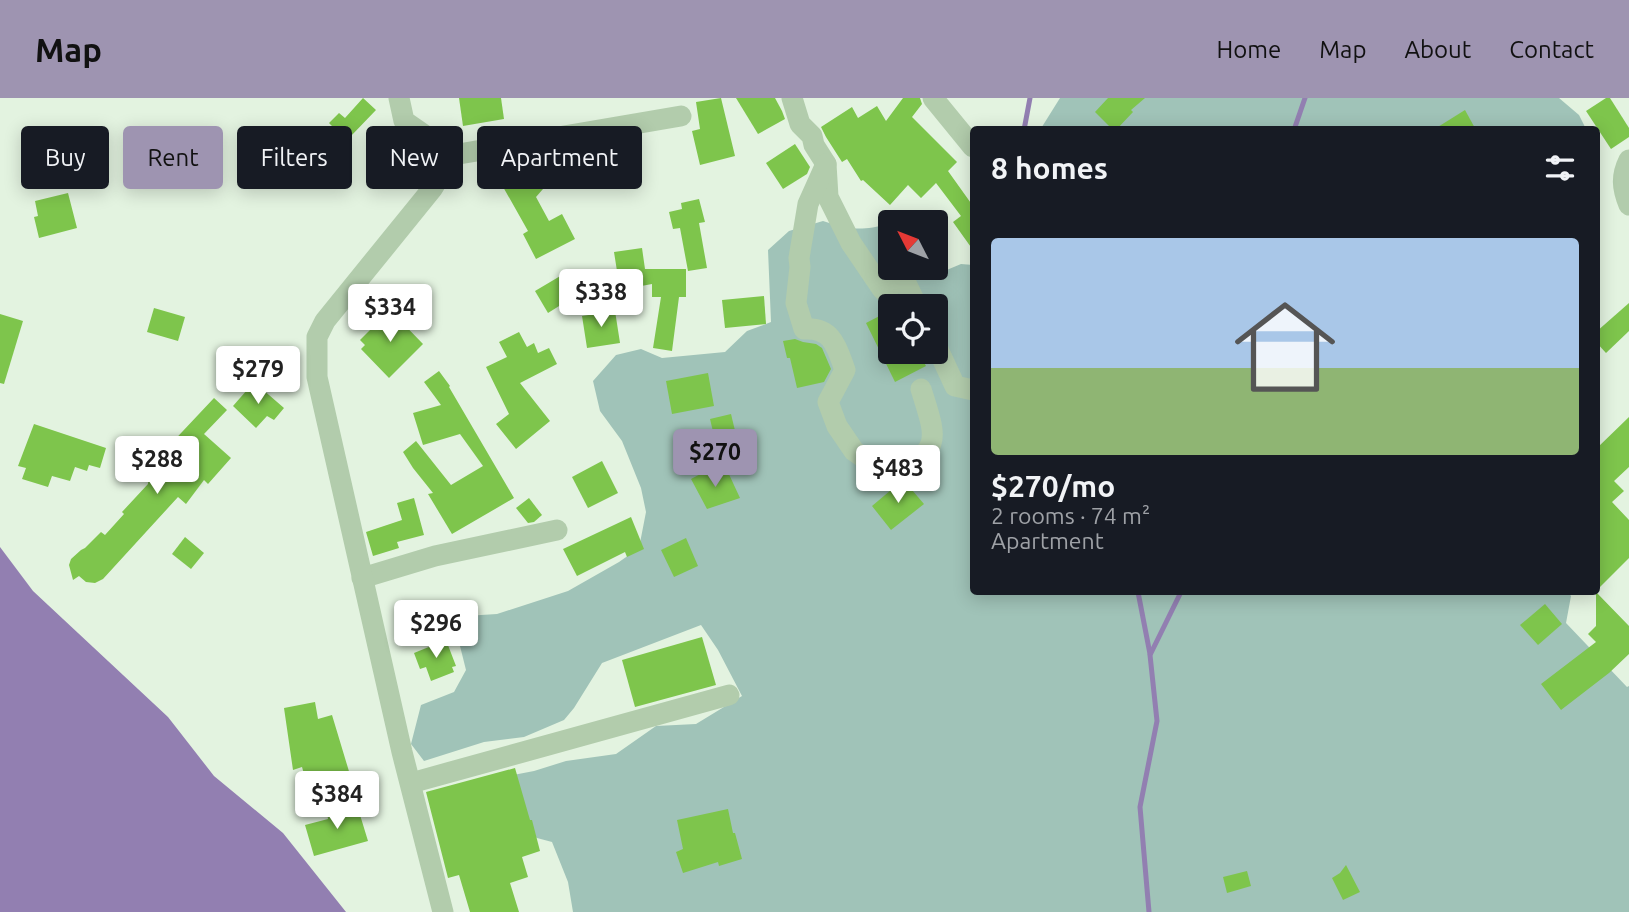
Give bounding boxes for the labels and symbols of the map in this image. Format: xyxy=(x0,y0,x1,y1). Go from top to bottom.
north arrow xyxy=(878,210,948,280)
pin: $338 xyxy=(560,270,642,329)
pin: $334 xyxy=(349,285,431,344)
pin: $279 xyxy=(217,346,299,406)
pin: $270 xyxy=(674,430,756,489)
pin: $288 xyxy=(116,436,198,496)
pin: $483 xyxy=(857,446,939,505)
pin: $296 xyxy=(395,601,477,660)
pin: $384 xyxy=(296,772,378,831)

